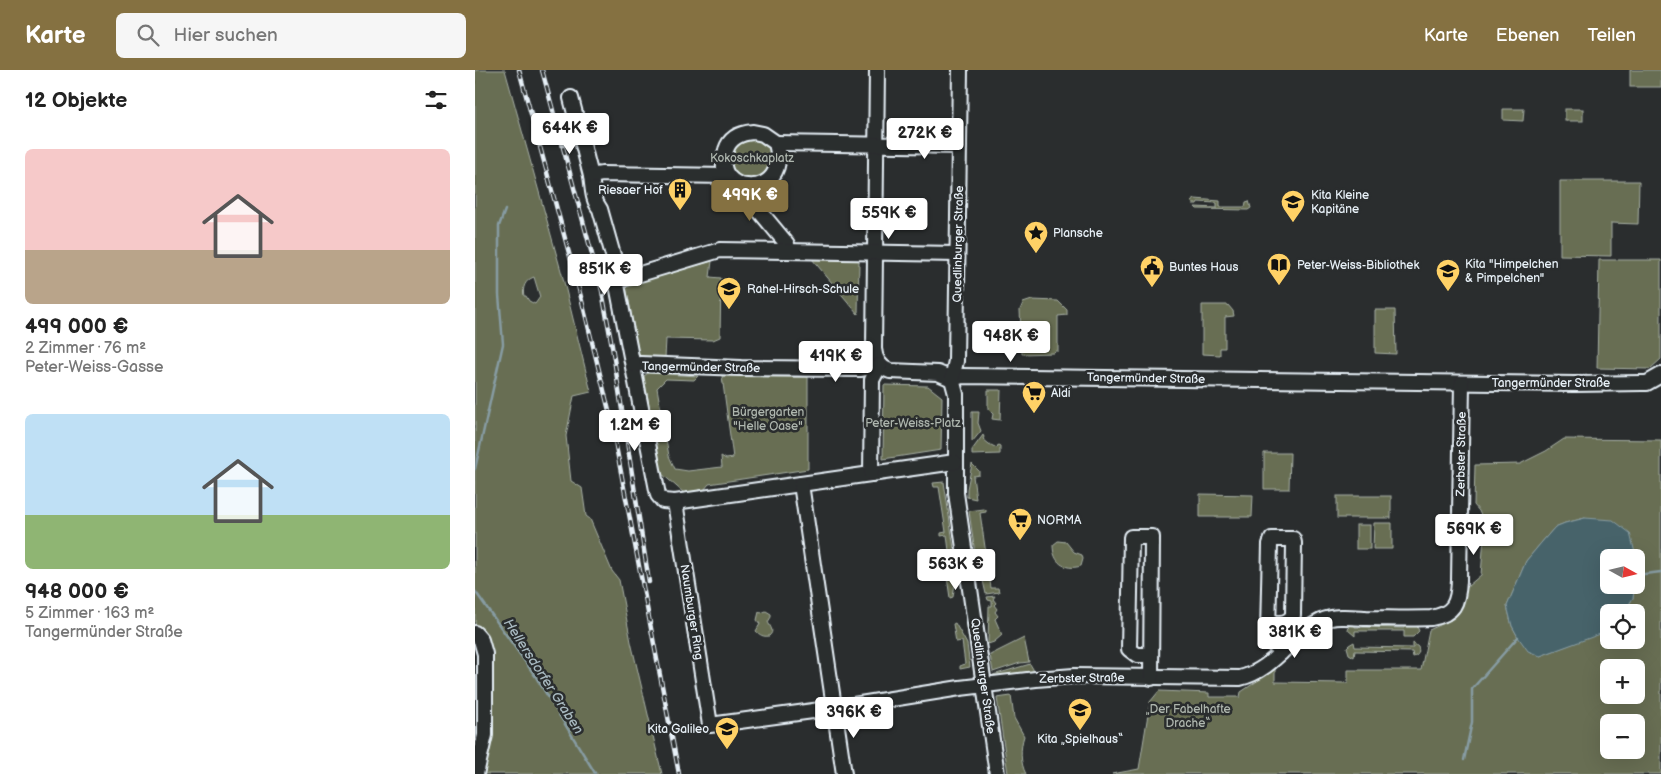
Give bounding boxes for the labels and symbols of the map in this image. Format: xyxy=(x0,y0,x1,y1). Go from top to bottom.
pin: 644K € xyxy=(529,112,611,155)
pin: 272K € xyxy=(884,118,966,160)
park label: Kokoschkaplatz xyxy=(710,151,794,166)
building icon: Riesaer Hof xyxy=(667,177,693,211)
pin: 499K € xyxy=(709,180,791,222)
place label: Riesaer Hof xyxy=(598,183,663,198)
street label: Quedlinburger Straße xyxy=(950,185,967,303)
place label: Kita Kleine Kapitäne xyxy=(1311,188,1369,217)
school or university icon: Kita Kleine Kapitäne xyxy=(1280,189,1306,223)
pin: 559K € xyxy=(848,198,930,240)
place icon: Plansche xyxy=(1023,220,1049,254)
place label: Plansche xyxy=(1053,226,1103,241)
library icon: Peter-Weiss-Bibliothek xyxy=(1266,252,1292,286)
pin: 851K € xyxy=(564,254,646,296)
public building icon: Buntes Haus xyxy=(1139,254,1165,288)
place label: Kita "Himpelchen & Pimpelchen" xyxy=(1465,257,1559,286)
place label: Peter-Weiss-Bibliothek xyxy=(1297,258,1419,273)
school or university icon: Kita "Himpelchen & Pimpelchen" xyxy=(1435,258,1461,292)
place label: Buntes Haus xyxy=(1169,260,1239,275)
school or university icon: Rahel-Hirsch-Schule xyxy=(716,276,742,310)
place label: Rahel-Hirsch-Schule xyxy=(747,282,859,297)
pin: 948K € xyxy=(970,320,1052,363)
pin: 419K € xyxy=(795,340,877,383)
street label: Tangermünder Straße xyxy=(642,359,760,376)
street label: Tangermünder Straße xyxy=(1087,370,1205,387)
street label: Tangermünder Straße xyxy=(1492,376,1610,391)
supermarket icon: Aldi xyxy=(1021,380,1047,414)
place label: Aldi xyxy=(1051,386,1071,401)
park label: Bürgergarten "Helle Oase" xyxy=(732,405,805,434)
pin: 1.2M € xyxy=(594,410,676,452)
street label: Zerbster Straße xyxy=(1453,411,1470,498)
park label: Peter-Weiss-Platz xyxy=(865,416,961,431)
supermarket icon: NORMA xyxy=(1007,507,1033,541)
place label: NORMA xyxy=(1037,513,1082,528)
pin: 569K € xyxy=(1433,514,1515,556)
pin: 563K € xyxy=(915,548,997,591)
north arrow xyxy=(1600,549,1645,594)
street label: Naumburger Ring xyxy=(677,563,706,661)
water label: Hellersdorfer Graben xyxy=(500,615,587,737)
pin: 381K € xyxy=(1254,616,1336,659)
street label: Quedlinburger Straße xyxy=(967,617,998,735)
street label: Zerbster Straße xyxy=(1038,670,1125,687)
pin: 396K € xyxy=(813,696,895,739)
school or university icon: Kita „Spielhaus“ xyxy=(1067,697,1093,731)
park label: „Der Fabelhafte Drache“ xyxy=(1145,702,1231,731)
school or university icon: Kita Galileo xyxy=(714,716,740,750)
place label: Kita Galileo xyxy=(647,722,709,737)
place label: Kita „Spielhaus“ xyxy=(1037,732,1123,747)

